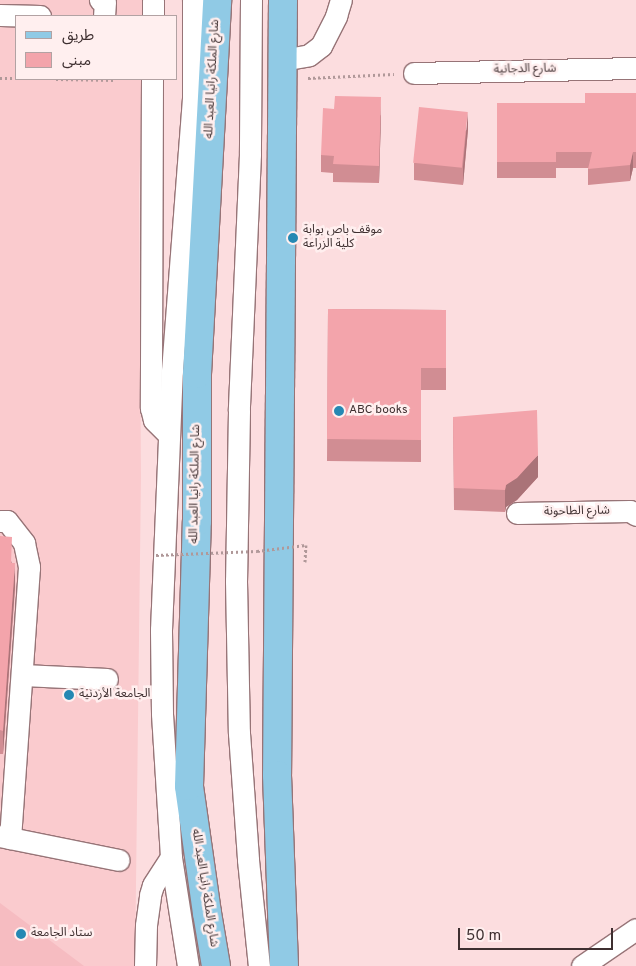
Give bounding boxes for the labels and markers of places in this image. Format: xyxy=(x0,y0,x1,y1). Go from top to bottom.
place label: موقف باص بوابة كلية الزراعة xyxy=(303,224,382,252)
marker: موقف باص بوابة كلية الزراعة xyxy=(287,232,299,244)
place label: ABC books xyxy=(349,404,408,418)
marker: ABC books xyxy=(333,405,345,417)
place label: الجامعة الأردنية xyxy=(79,688,150,702)
marker: الجامعة الأردنية xyxy=(63,689,75,701)
place label: ستاد الجامعة xyxy=(31,927,92,941)
marker: ستاد الجامعة xyxy=(15,928,27,940)

